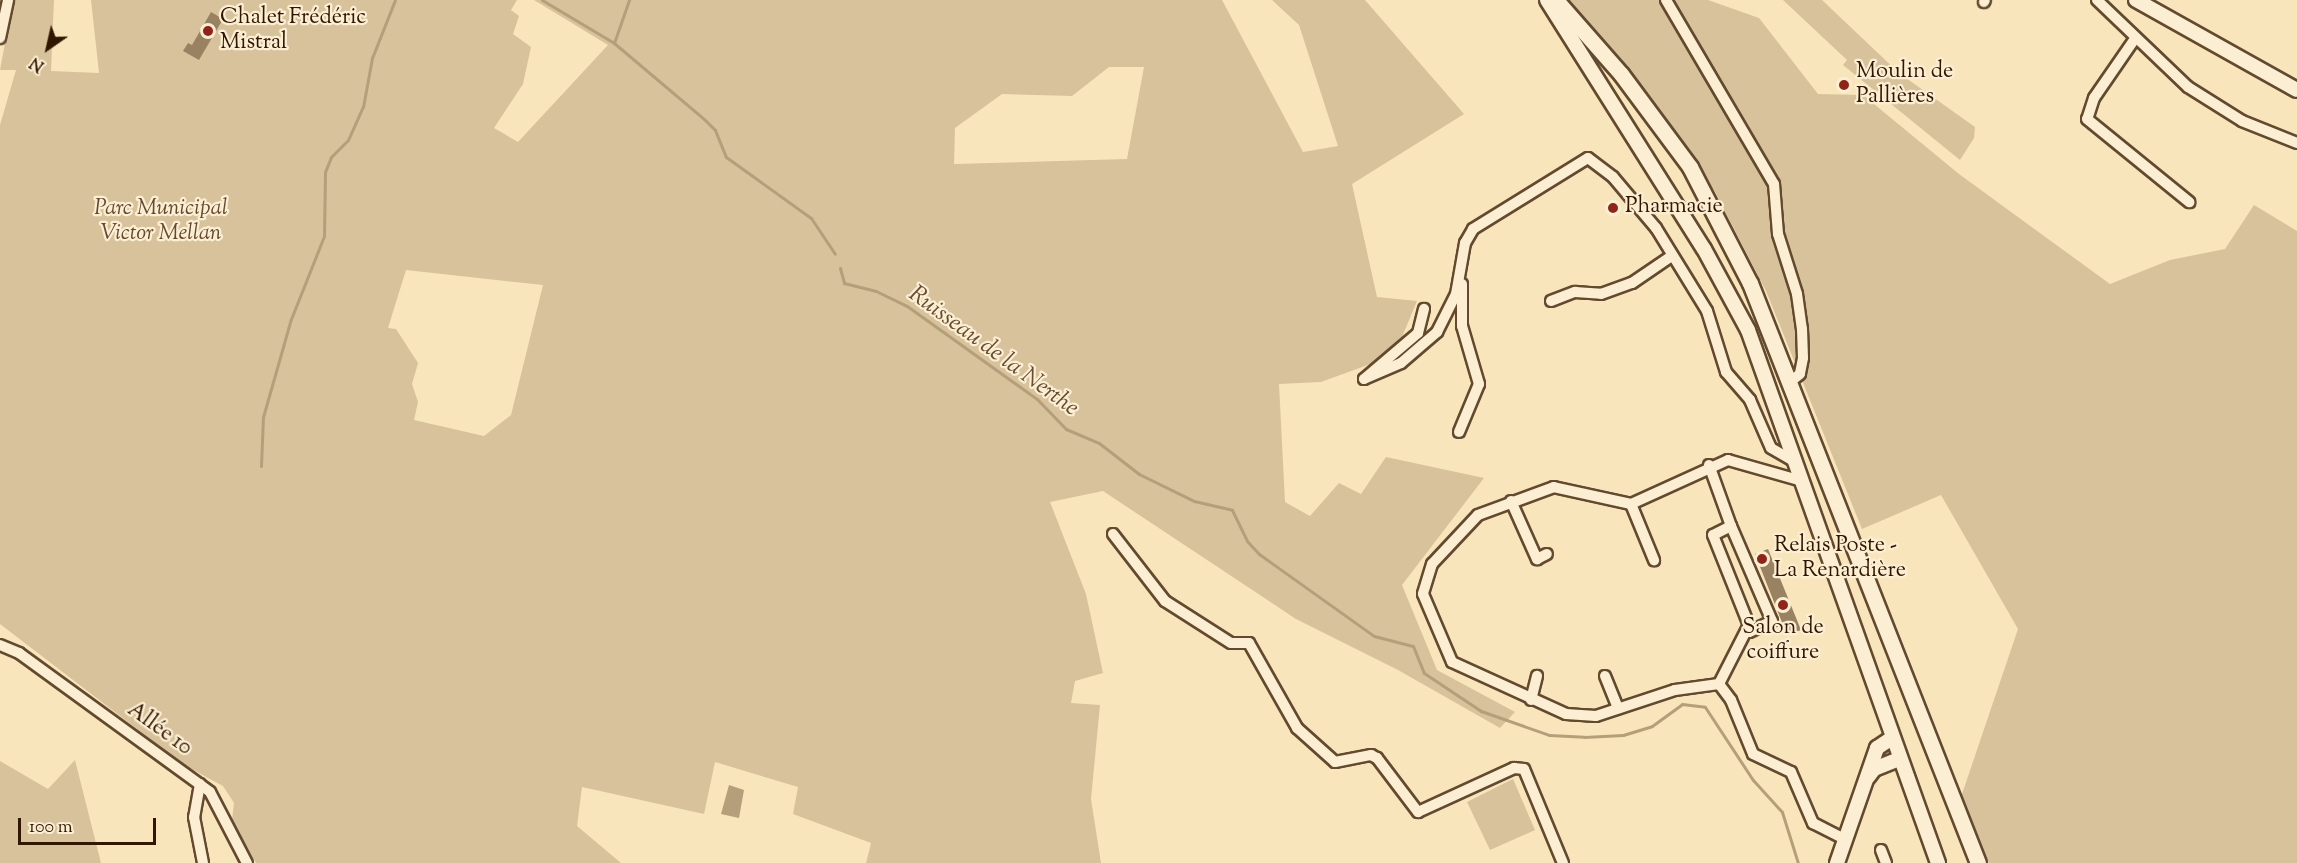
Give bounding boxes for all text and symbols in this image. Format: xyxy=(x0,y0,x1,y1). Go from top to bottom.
place label: Chalet Frédéric Mistral xyxy=(220,5,366,56)
north arrow xyxy=(18,18,78,78)
marker: Chalet Frédéric Mistral xyxy=(201,24,215,38)
text: N xyxy=(26,50,49,76)
place label: Moulin de Pallières xyxy=(1856,59,1953,110)
marker: Moulin de Pallières xyxy=(1837,78,1851,92)
place label: Pharmacie xyxy=(1625,195,1723,221)
park label: Parc Municipal Victor Mellan xyxy=(94,196,228,248)
marker: Pharmacie xyxy=(1606,201,1620,215)
water label: Ruisseau de la Nerthe xyxy=(902,281,1084,423)
place label: Relais Poste - La Renardière xyxy=(1774,533,1906,584)
marker: Relais Poste - La Renardière xyxy=(1755,552,1769,566)
marker: Salon de coiffure xyxy=(1776,598,1790,612)
place label: Salon de coiffure xyxy=(1742,615,1824,666)
street label: Allée 10 xyxy=(121,698,197,762)
scale bar xyxy=(21,806,159,844)
text: 100 m xyxy=(29,815,73,841)

